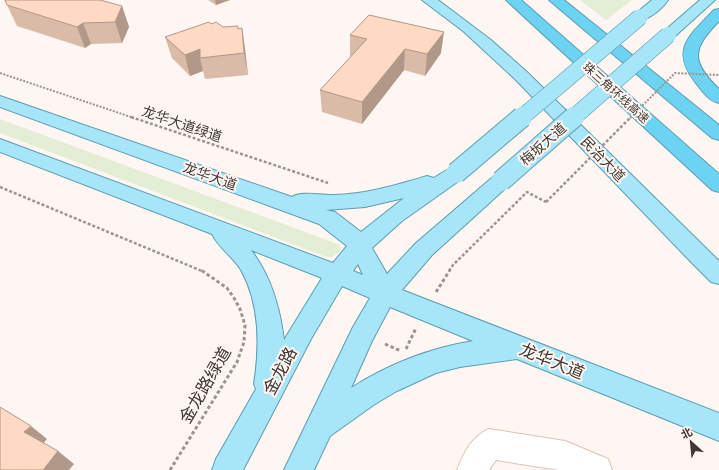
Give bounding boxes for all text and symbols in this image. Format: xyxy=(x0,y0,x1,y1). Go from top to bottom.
street label: 珠三角环线高速 xyxy=(581,59,653,126)
street label: 龙华大道绿道 xyxy=(140,102,225,145)
street label: 梅坂大道 xyxy=(516,119,569,168)
street label: 民治大道 xyxy=(578,133,629,185)
street label: 龙华大道 xyxy=(181,158,239,193)
street label: 龙华大道 xyxy=(517,338,588,382)
street label: 金龙路绿道 xyxy=(174,343,234,426)
street label: 金龙路 xyxy=(258,343,300,398)
north arrow xyxy=(671,422,711,462)
text: 北 xyxy=(678,424,694,441)

